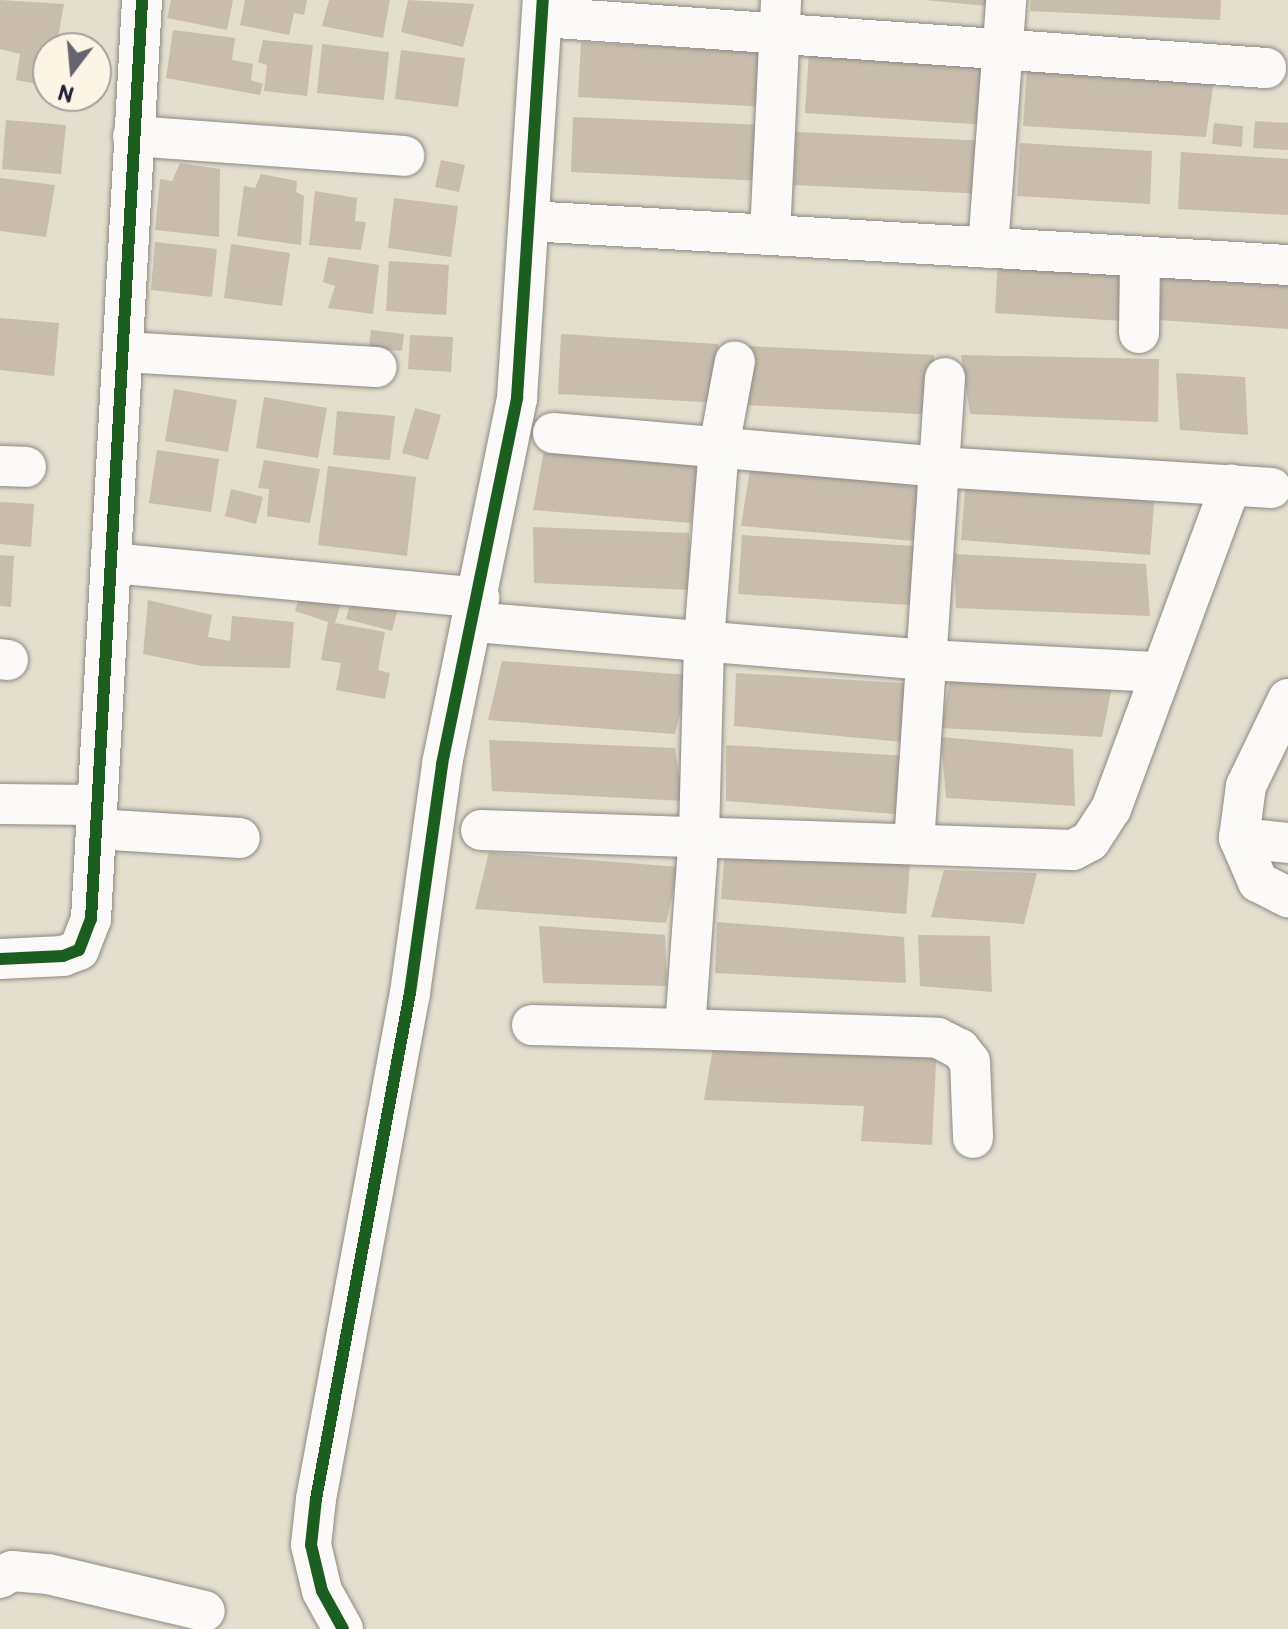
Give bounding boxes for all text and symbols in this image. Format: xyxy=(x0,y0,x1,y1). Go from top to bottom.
north arrow xyxy=(32,32,112,112)
text: N xyxy=(55,79,77,109)

